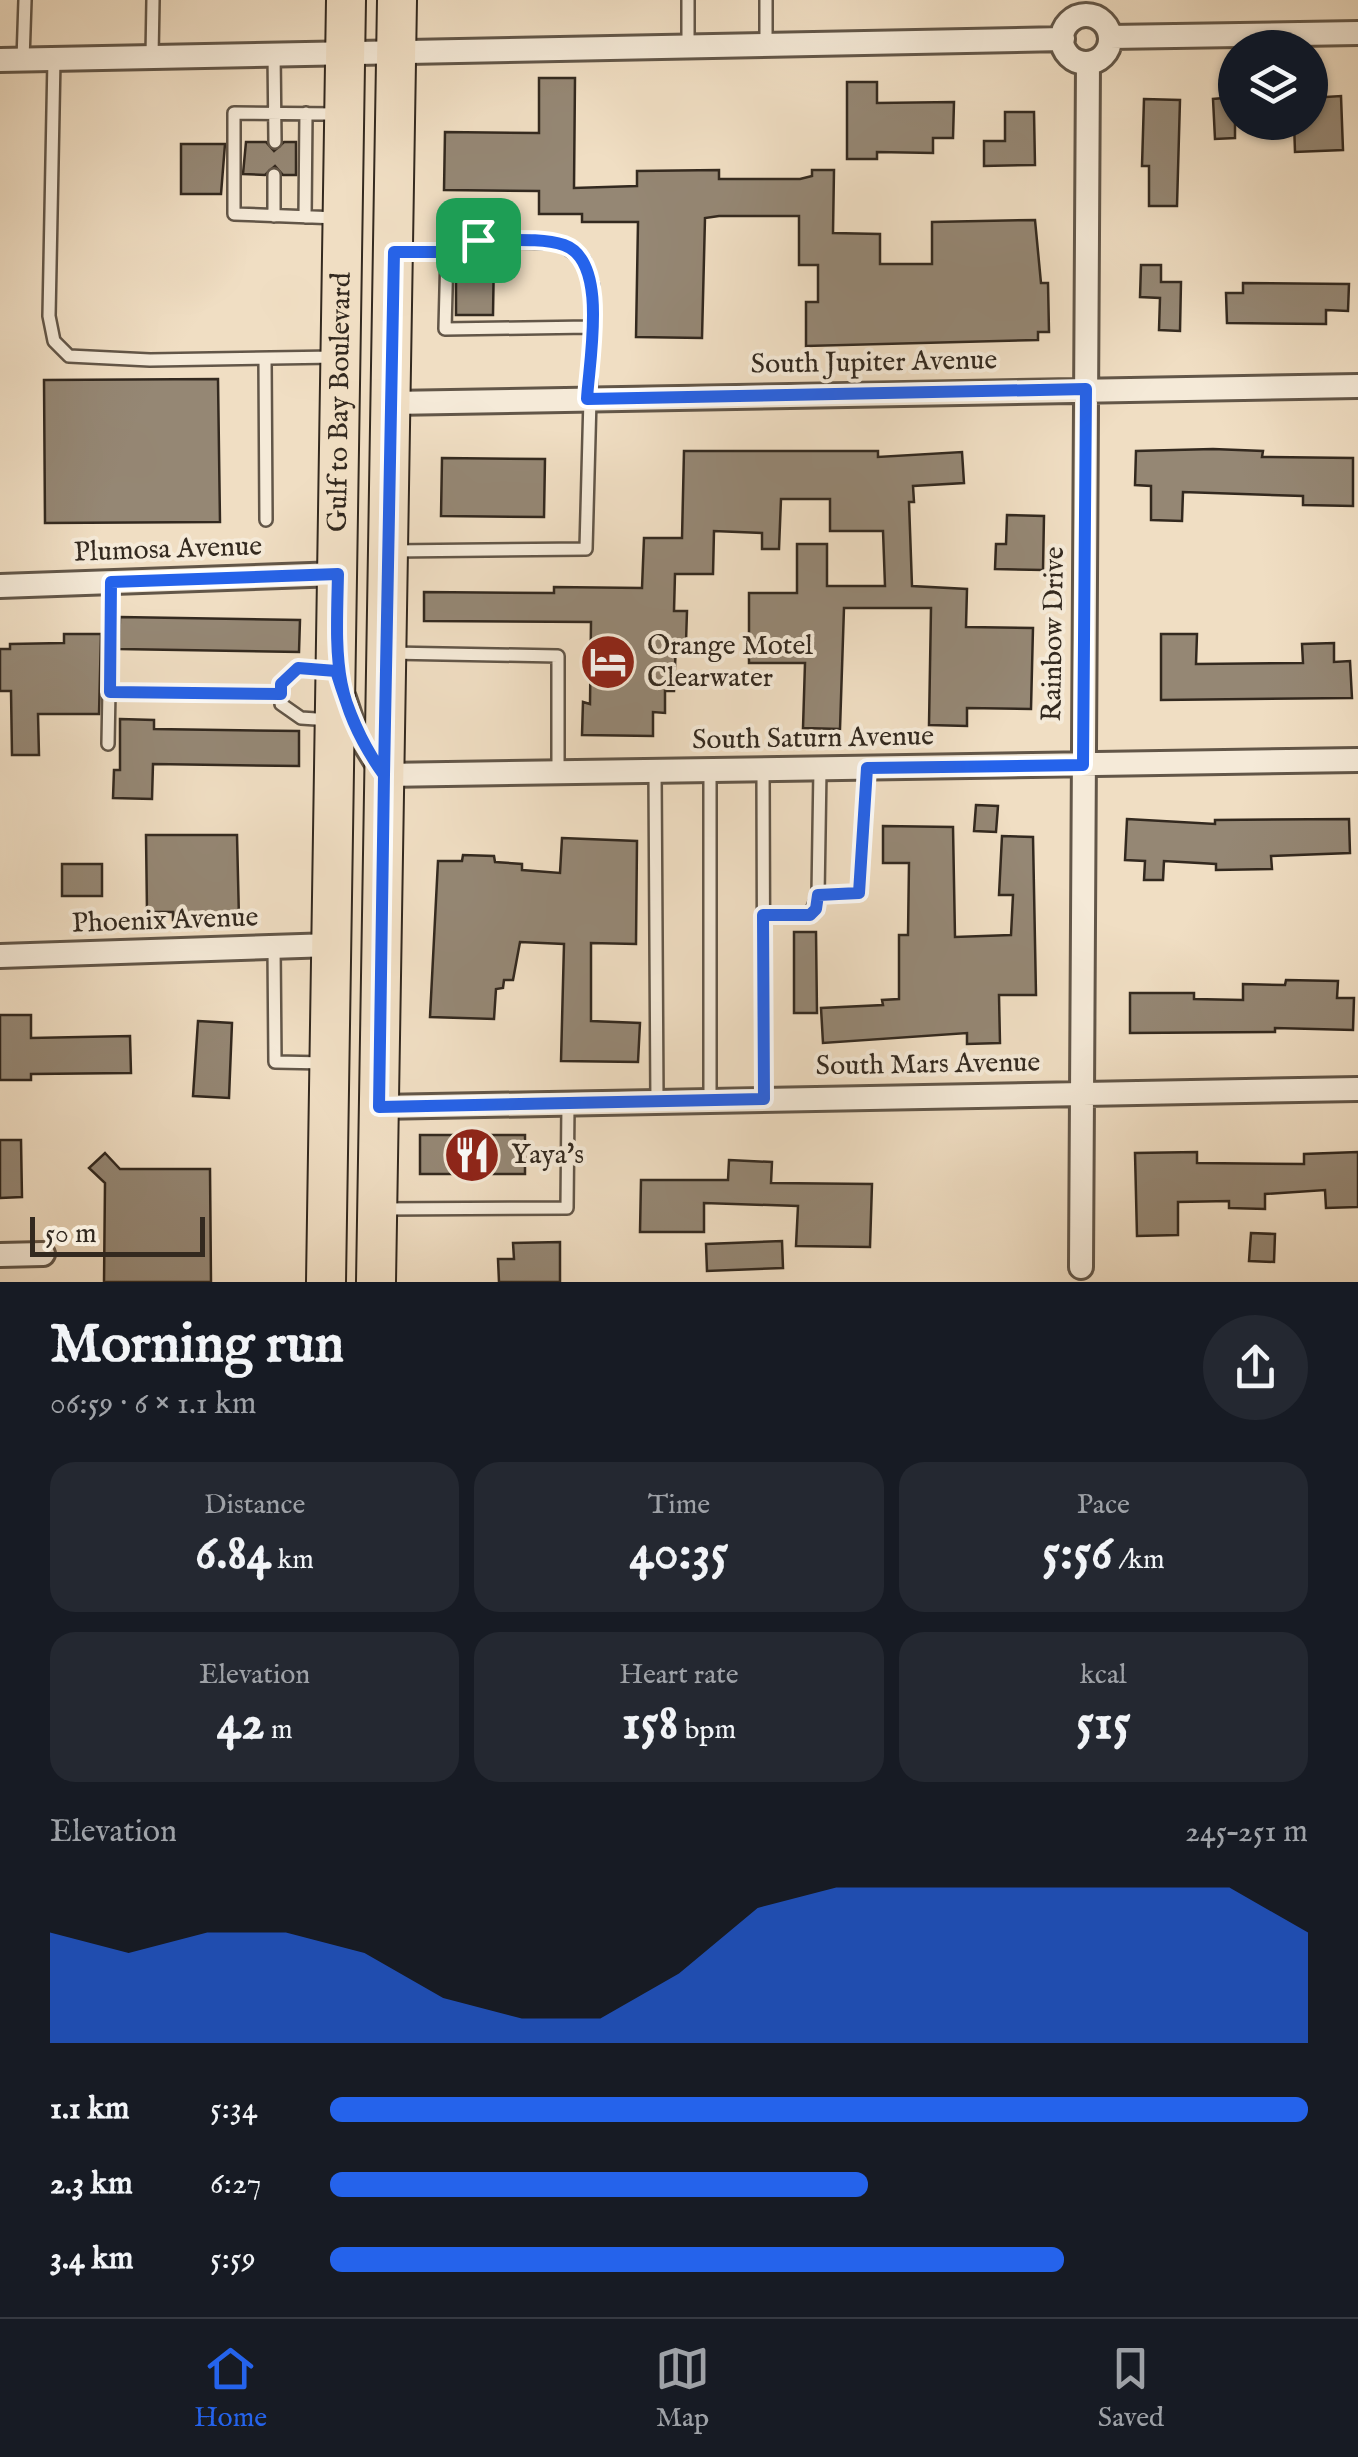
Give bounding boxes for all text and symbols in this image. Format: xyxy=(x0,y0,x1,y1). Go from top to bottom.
map controls xyxy=(1218,30,1328,140)
button: layers xyxy=(1218,30,1328,140)
pin xyxy=(436,198,521,283)
icon: arrive xyxy=(451,213,506,268)
street label: Gulf to Bay Boulevard xyxy=(320,272,359,532)
street label: South Jupiter Avenue xyxy=(750,343,998,383)
street label: Plumosa Avenue xyxy=(73,529,263,571)
street label: Rainbow Drive xyxy=(1035,546,1073,722)
place label: Orange Motel Clearwater xyxy=(647,629,813,696)
hotel icon: Orange Motel Clearwater xyxy=(578,632,638,692)
street label: South Saturn Avenue xyxy=(692,719,934,759)
street label: Phoenix Avenue xyxy=(71,900,259,942)
street label: South Mars Avenue xyxy=(815,1046,1041,1084)
restaurant icon: Yaya's xyxy=(442,1125,502,1185)
place label: Yaya's xyxy=(511,1138,584,1173)
scale bar xyxy=(30,1212,205,1256)
text: 50 m xyxy=(45,1217,97,1252)
text: Morning run xyxy=(50,1311,344,1381)
button: share xyxy=(1203,1315,1308,1420)
text: 06:59 · 6 × 1.1 km xyxy=(50,1384,257,1425)
text: Distance xyxy=(204,1488,305,1523)
text: Time xyxy=(648,1488,710,1523)
text: Pace xyxy=(1077,1488,1130,1523)
text: 6.84 xyxy=(195,1523,271,1586)
text: 40:35 xyxy=(629,1523,729,1586)
text: 5:56 xyxy=(1042,1523,1112,1586)
text: km xyxy=(271,1543,314,1578)
text: /km xyxy=(1112,1543,1165,1578)
text: Elevation xyxy=(199,1658,310,1693)
text: Heart rate xyxy=(619,1658,739,1693)
text: kcal xyxy=(1080,1658,1127,1693)
text: 42 xyxy=(217,1693,265,1756)
text: 158 xyxy=(622,1693,678,1756)
text: 515 xyxy=(1076,1693,1131,1756)
text: m xyxy=(265,1713,293,1748)
text: bpm xyxy=(678,1713,736,1748)
text: Elevation xyxy=(50,1812,177,1853)
text: 245–251 m xyxy=(1185,1812,1308,1853)
text: 1.1 km xyxy=(50,2089,130,2130)
text: 5:34 xyxy=(210,2089,258,2130)
text: 2.3 km xyxy=(50,2164,133,2205)
text: 6:27 xyxy=(210,2164,262,2205)
text: 3.4 km xyxy=(50,2239,134,2280)
text: 5:59 xyxy=(210,2239,256,2280)
tab: Home xyxy=(194,2341,267,2436)
tab: Map xyxy=(655,2341,710,2436)
tab: Saved xyxy=(1098,2341,1164,2436)

